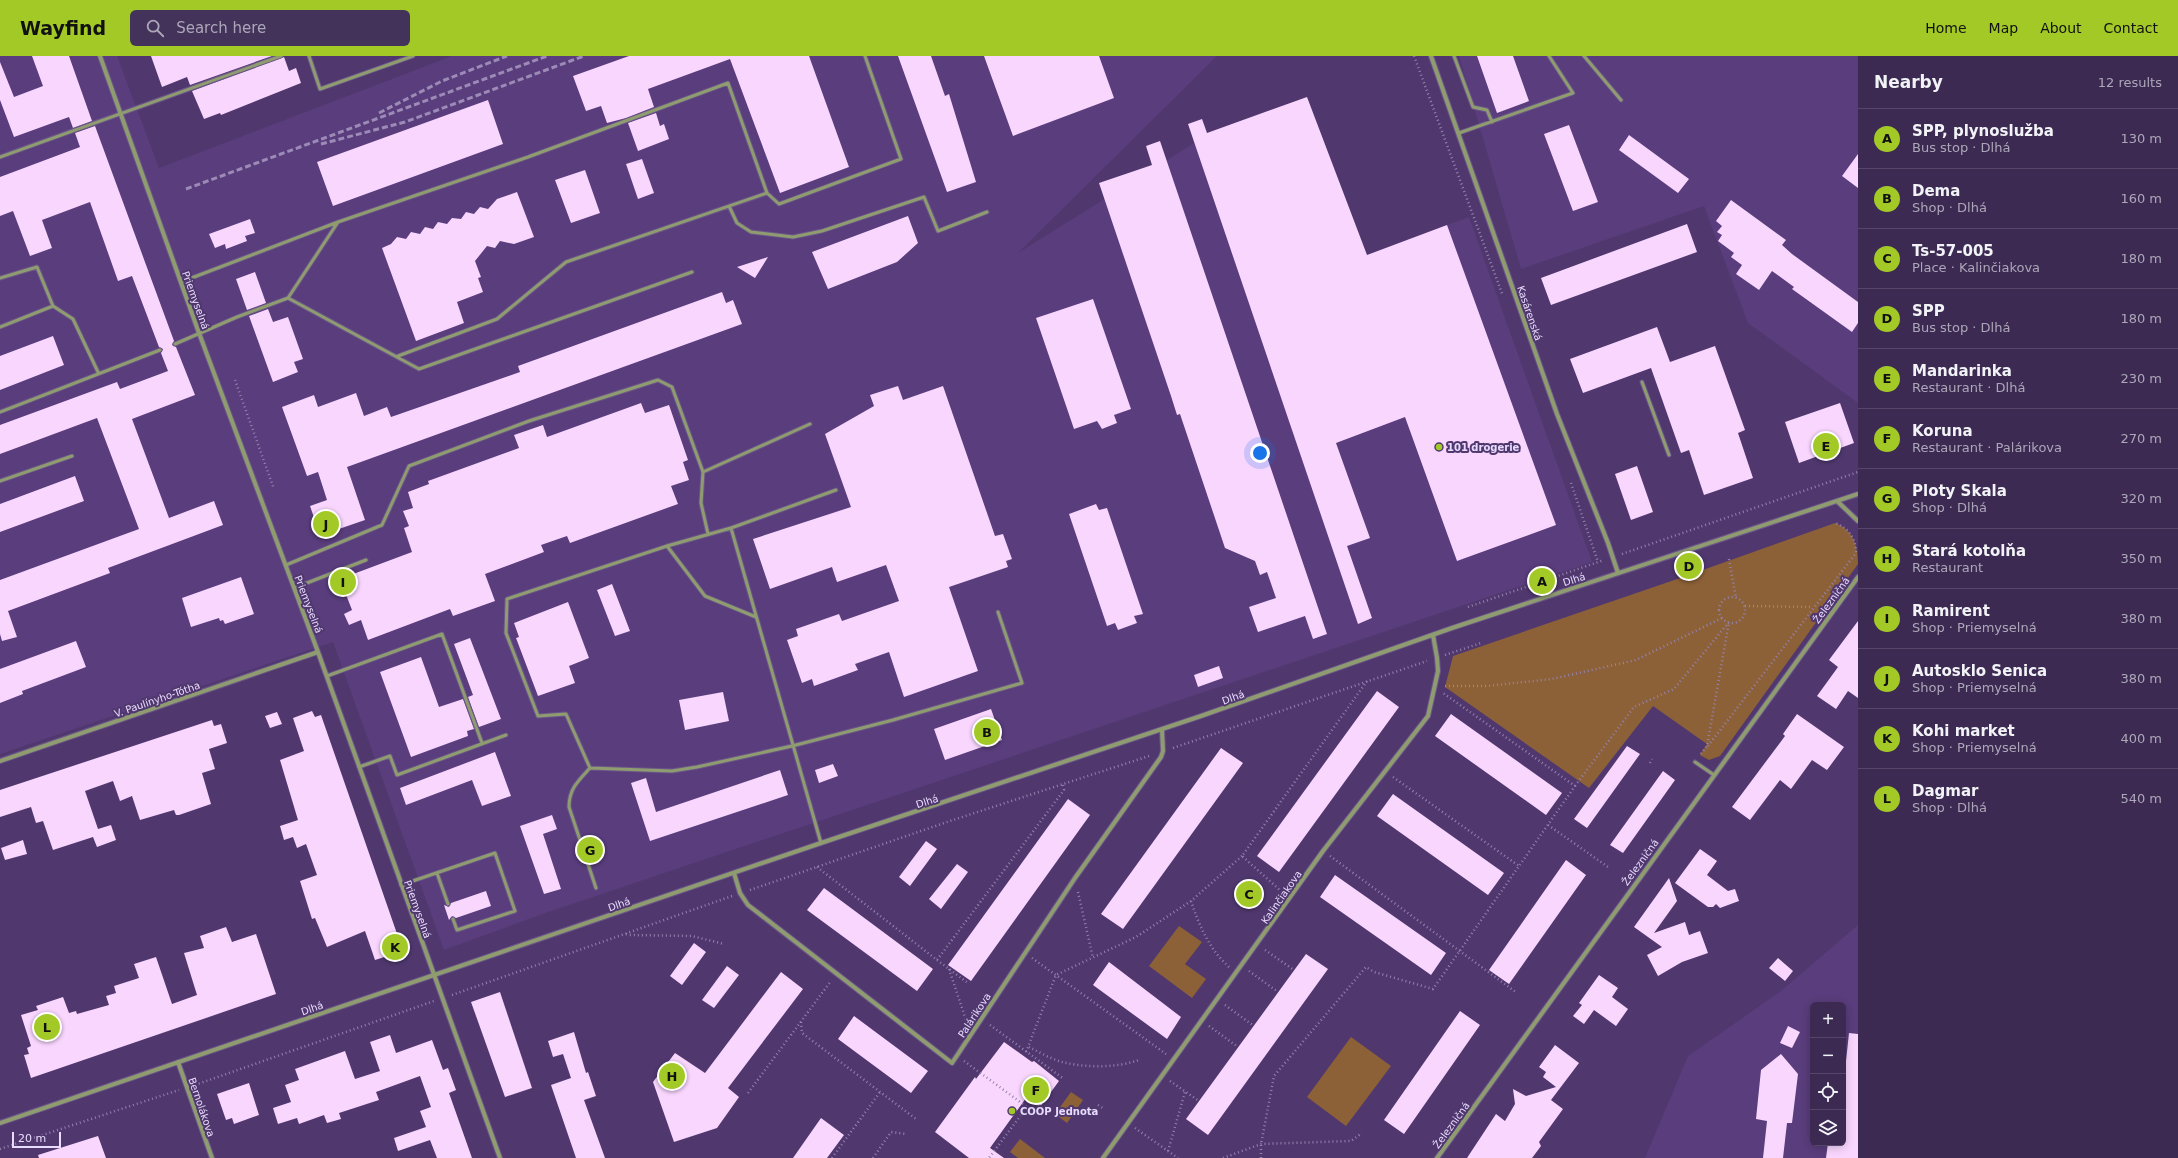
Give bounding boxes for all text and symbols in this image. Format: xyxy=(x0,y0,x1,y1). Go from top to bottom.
search box xyxy=(130,10,410,46)
text: Wayfind xyxy=(20,17,106,39)
icon: search xyxy=(144,17,166,39)
text: Search here xyxy=(176,19,266,37)
text: Home xyxy=(1925,20,1967,36)
text: Map xyxy=(1989,20,2018,36)
text: About xyxy=(2040,20,2082,36)
text: Contact xyxy=(2104,20,2158,36)
text: Nearby xyxy=(1874,72,1943,92)
text: 12 results xyxy=(2098,75,2162,90)
text: SPP, plynoslužba xyxy=(1912,122,2054,140)
text: A xyxy=(1882,131,1892,146)
text: 130 m xyxy=(2120,131,2162,146)
text: Bus stop · Dlhá xyxy=(1912,140,2010,155)
text: Dema xyxy=(1912,182,1960,200)
text: B xyxy=(1882,191,1892,206)
text: 160 m xyxy=(2120,191,2162,206)
text: Shop · Dlhá xyxy=(1912,200,1987,215)
text: Ts-57-005 xyxy=(1912,242,1994,260)
text: C xyxy=(1882,251,1892,266)
text: 180 m xyxy=(2120,251,2162,266)
text: Place · Kalinčiakova xyxy=(1912,260,2040,275)
street label: Priemyselná xyxy=(180,270,211,331)
street label: Kasárenská xyxy=(1515,284,1544,342)
text: SPP xyxy=(1912,302,1945,320)
text: D xyxy=(1882,311,1892,326)
text: 180 m xyxy=(2120,311,2162,326)
text: Bus stop · Dlhá xyxy=(1912,320,2010,335)
text: Mandarinka xyxy=(1912,362,2012,380)
text: E xyxy=(1883,371,1891,386)
text: 230 m xyxy=(2120,371,2162,386)
text: Restaurant · Dlhá xyxy=(1912,380,2025,395)
text: Koruna xyxy=(1912,422,1973,440)
pin: E xyxy=(1813,431,1839,461)
text: F xyxy=(1883,431,1891,446)
text: 270 m xyxy=(2120,431,2162,446)
text: Restaurant · Palárikova xyxy=(1912,440,2062,455)
marker: 101 drogerie xyxy=(1434,442,1444,452)
place label: 101 drogerie xyxy=(1447,442,1520,453)
your location xyxy=(1250,443,1270,463)
text: Ploty Skala xyxy=(1912,482,2007,500)
text: G xyxy=(1882,491,1892,506)
text: 320 m xyxy=(2120,491,2162,506)
text: Shop · Dlhá xyxy=(1912,500,1987,515)
pin: J xyxy=(313,509,339,539)
text: Stará kotolňa xyxy=(1912,542,2026,560)
pin: D xyxy=(1676,551,1702,581)
text: H xyxy=(1882,551,1892,566)
text: 350 m xyxy=(2120,551,2162,566)
text: Restaurant xyxy=(1912,560,1983,575)
pin: A xyxy=(1529,566,1555,596)
pin: I xyxy=(330,567,356,597)
street label: Dlhá xyxy=(1562,571,1587,588)
street label: Priemyselná xyxy=(292,574,325,635)
street label: Železničná xyxy=(1810,575,1852,625)
text: Ramirent xyxy=(1912,602,1990,620)
text: I xyxy=(1885,611,1889,626)
text: 380 m xyxy=(2120,611,2162,626)
text: Shop · Priemyselná xyxy=(1912,620,2037,635)
text: Autosklo Senica xyxy=(1912,662,2047,680)
text: J xyxy=(1885,671,1889,686)
text: 380 m xyxy=(2120,671,2162,686)
street label: V. Paulínyho-Tótha xyxy=(113,680,202,719)
text: Shop · Priemyselná xyxy=(1912,680,2037,695)
street label: Dlhá xyxy=(1221,688,1246,707)
pin: B xyxy=(974,717,1000,747)
text: Kohi market xyxy=(1912,722,2015,740)
text: K xyxy=(1882,731,1892,746)
text: 400 m xyxy=(2120,731,2162,746)
text: Shop · Priemyselná xyxy=(1912,740,2037,755)
text: Dagmar xyxy=(1912,782,1978,800)
text: L xyxy=(1883,791,1891,806)
text: 540 m xyxy=(2120,791,2162,806)
street label: Dlhá xyxy=(915,793,940,810)
text: Shop · Dlhá xyxy=(1912,800,1987,815)
pin: G xyxy=(577,835,603,865)
street label: Železničná xyxy=(1619,837,1661,887)
street label: Kalinčiakova xyxy=(1259,869,1304,926)
street label: Priemyselná xyxy=(402,879,433,940)
pin: C xyxy=(1236,879,1262,909)
street label: Dlhá xyxy=(607,896,632,913)
pin: K xyxy=(382,932,408,962)
street label: Palárikova xyxy=(956,991,993,1040)
street label: Dlhá xyxy=(300,1000,325,1017)
map controls xyxy=(1810,1002,1846,1146)
button: + xyxy=(1810,1002,1846,1038)
pin: L xyxy=(34,1012,60,1042)
button: − xyxy=(1810,1038,1846,1074)
pin: H xyxy=(659,1061,685,1091)
button: locate xyxy=(1810,1074,1846,1110)
pin: F xyxy=(1023,1075,1049,1105)
street label: Bernolákova xyxy=(186,1076,217,1138)
street label: Železničná xyxy=(1430,1100,1472,1150)
marker: COOP Jednota xyxy=(1007,1106,1017,1116)
place label: COOP Jednota xyxy=(1020,1106,1098,1117)
button: layers xyxy=(1810,1110,1846,1146)
scale bar xyxy=(12,1130,61,1149)
text: 20 m xyxy=(18,1132,46,1145)

